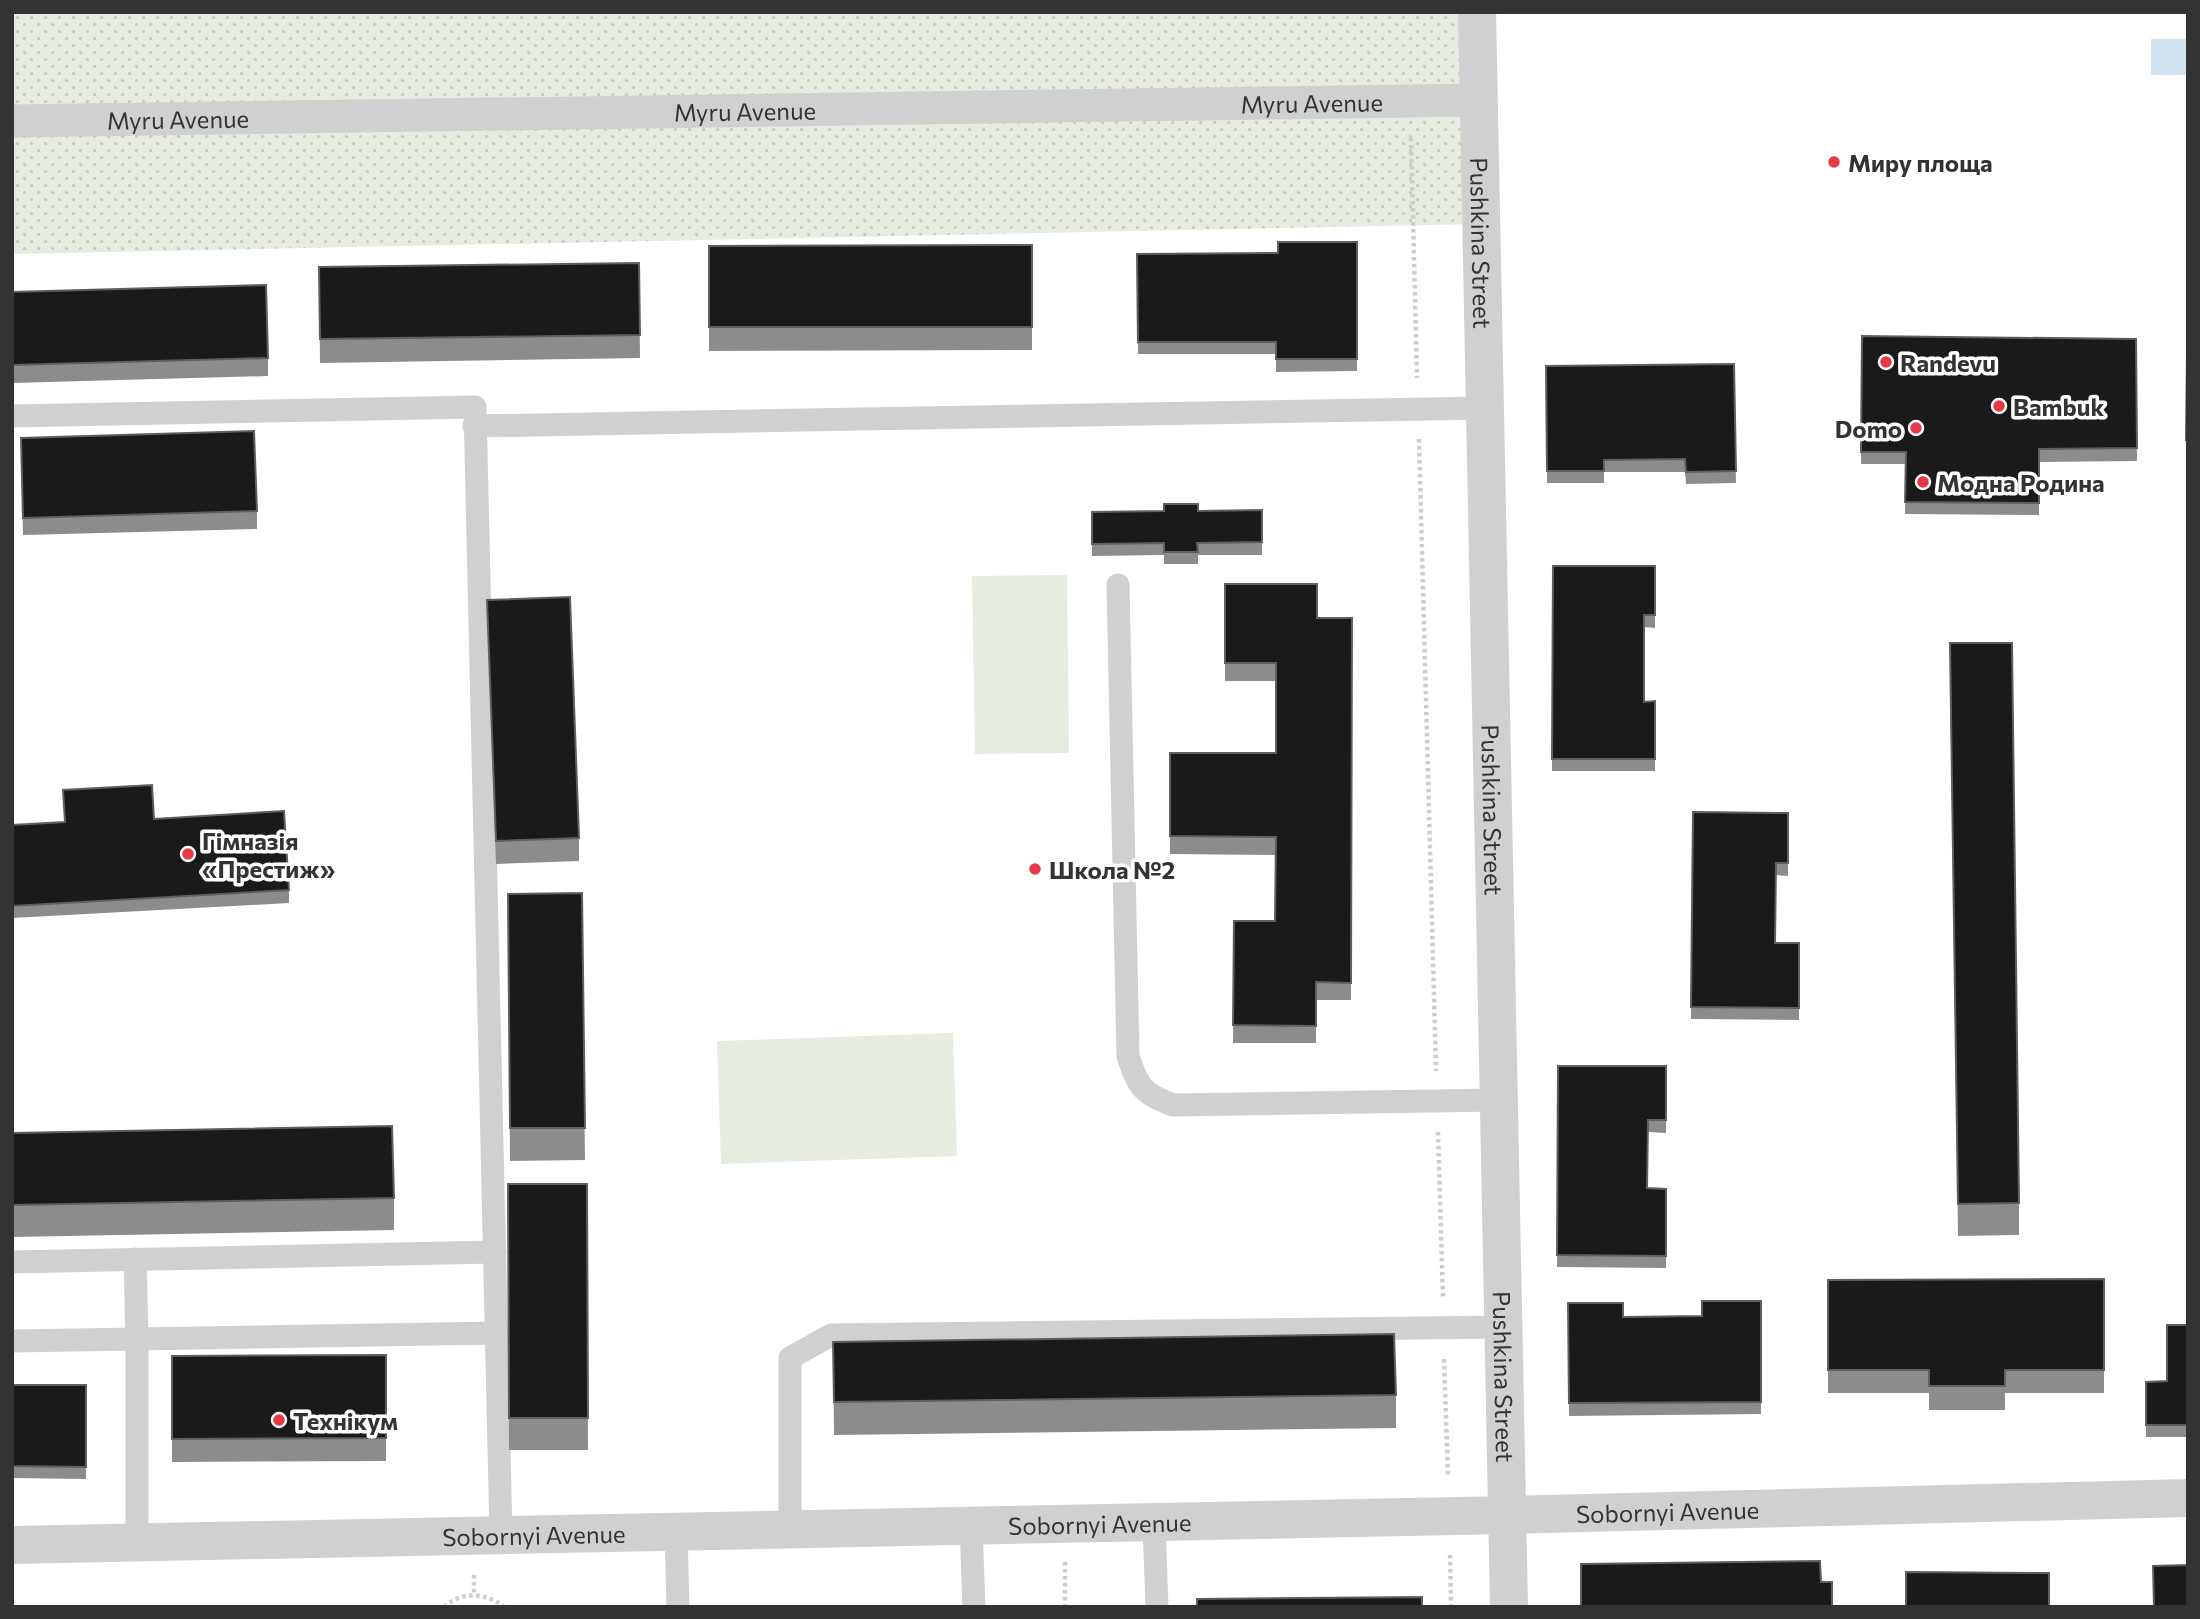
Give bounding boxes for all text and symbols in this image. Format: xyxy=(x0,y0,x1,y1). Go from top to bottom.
street label: Myru Avenue xyxy=(1241,87,1383,118)
street label: Myru Avenue xyxy=(674,95,816,126)
street label: Myru Avenue xyxy=(107,103,249,134)
place label: Миру площа xyxy=(1848,148,1993,177)
marker: Миру площа xyxy=(1826,154,1842,170)
street label: Pushkina Street xyxy=(1465,157,1498,329)
place label: Randevu xyxy=(1900,348,1996,377)
marker: Randevu xyxy=(1878,354,1894,370)
place label: Bambuk xyxy=(2013,392,2104,421)
marker: Bambuk xyxy=(1991,398,2007,414)
place label: Domo xyxy=(1835,414,1902,443)
marker: Domo xyxy=(1908,420,1924,436)
place label: Модна Родина xyxy=(1937,468,2105,497)
marker: Модна Родина xyxy=(1915,474,1931,490)
street label: Pushkina Street xyxy=(1477,724,1509,896)
place label: Гімназія «Престиж» xyxy=(202,826,335,883)
marker: Гімназія «Престиж» xyxy=(180,846,196,862)
place label: Школа №2 xyxy=(1049,855,1175,884)
marker: Школа №2 xyxy=(1027,861,1043,877)
street label: Pushkina Street xyxy=(1488,1291,1521,1463)
place label: Технікум xyxy=(293,1406,398,1435)
marker: Технікум xyxy=(271,1412,287,1428)
street label: Sobornyi Avenue xyxy=(1576,1494,1760,1528)
street label: Sobornyi Avenue xyxy=(1008,1507,1192,1540)
street label: Sobornyi Avenue xyxy=(442,1518,626,1551)

